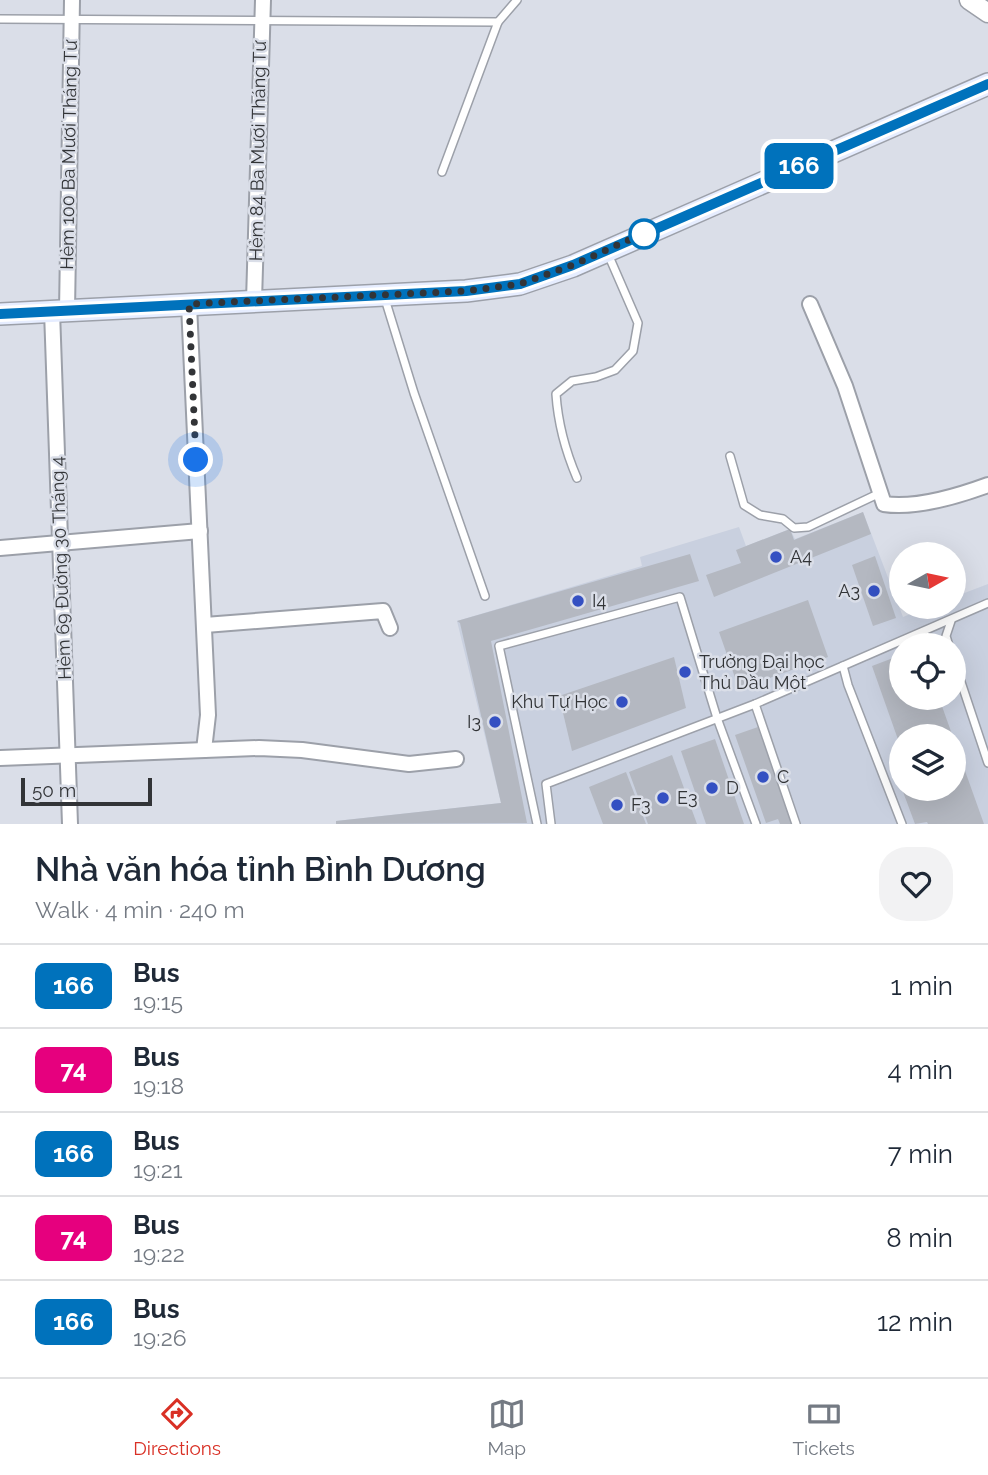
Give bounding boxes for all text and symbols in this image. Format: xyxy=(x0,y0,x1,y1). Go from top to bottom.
street label: Hẻm 100 Ba Mươi Tháng Tư xyxy=(56,39,81,270)
street label: Hẻm 84 Ba Mươi Tháng Tư xyxy=(245,39,270,261)
line badge: 166 xyxy=(759,143,839,189)
text: 166 xyxy=(779,151,820,180)
unlabelled marker xyxy=(629,219,659,249)
your location xyxy=(178,442,213,477)
street label: Hẻm 69 Đường 30 Tháng 4 xyxy=(46,456,75,680)
north arrow xyxy=(889,542,966,620)
map controls xyxy=(889,542,966,801)
place label: A4 xyxy=(790,546,812,567)
marker: A4 xyxy=(768,549,784,565)
place label: A3 xyxy=(838,580,860,601)
marker: A3 xyxy=(866,583,882,599)
place label: I4 xyxy=(592,590,606,611)
marker: I4 xyxy=(570,593,586,609)
button: locate xyxy=(889,633,966,710)
place label: Trường Đại học Thủ Dầu Một xyxy=(699,651,825,693)
marker: Trường Đại học Thủ Dầu Một xyxy=(677,664,693,680)
place label: Khu Tự Học xyxy=(511,691,608,712)
marker: Khu Tự Học xyxy=(614,694,630,710)
place label: I3 xyxy=(467,711,481,732)
marker: I3 xyxy=(487,714,503,730)
button: layers xyxy=(889,724,966,801)
place label: C xyxy=(777,766,789,787)
marker: C xyxy=(755,769,771,785)
scale bar xyxy=(21,775,152,807)
place label: D xyxy=(726,777,739,798)
text: 50 m xyxy=(32,779,76,801)
marker: D xyxy=(704,780,720,796)
place label: E3 xyxy=(677,787,698,808)
marker: E3 xyxy=(655,790,671,806)
place label: F3 xyxy=(631,794,651,815)
marker: F3 xyxy=(609,797,625,813)
button: heart xyxy=(879,847,953,921)
text: Nhà văn hóa tỉnh Bình Dương xyxy=(35,850,486,889)
text: Walk · 4 min · 240 m xyxy=(35,896,245,923)
text: Bus xyxy=(133,958,180,988)
text: 166 xyxy=(53,971,94,1000)
text: 1 min xyxy=(891,971,953,1001)
text: 19:15 xyxy=(133,988,183,1015)
text: Bus xyxy=(133,1042,180,1072)
text: 74 xyxy=(60,1055,87,1084)
text: 4 min xyxy=(887,1055,953,1085)
text: 19:18 xyxy=(133,1072,184,1099)
text: Bus xyxy=(133,1126,180,1156)
text: 166 xyxy=(53,1139,94,1168)
text: 7 min xyxy=(888,1139,953,1169)
text: 19:21 xyxy=(133,1156,182,1183)
text: Bus xyxy=(133,1210,180,1240)
text: 74 xyxy=(60,1223,87,1252)
text: 8 min xyxy=(886,1223,953,1253)
text: 19:22 xyxy=(133,1240,185,1267)
text: Bus xyxy=(133,1294,180,1324)
text: 166 xyxy=(53,1307,94,1336)
text: 12 min xyxy=(877,1307,953,1337)
text: 19:26 xyxy=(133,1324,187,1351)
tab: Directions xyxy=(133,1395,221,1459)
tab: Map xyxy=(487,1395,526,1459)
tab: Tickets xyxy=(792,1395,855,1459)

